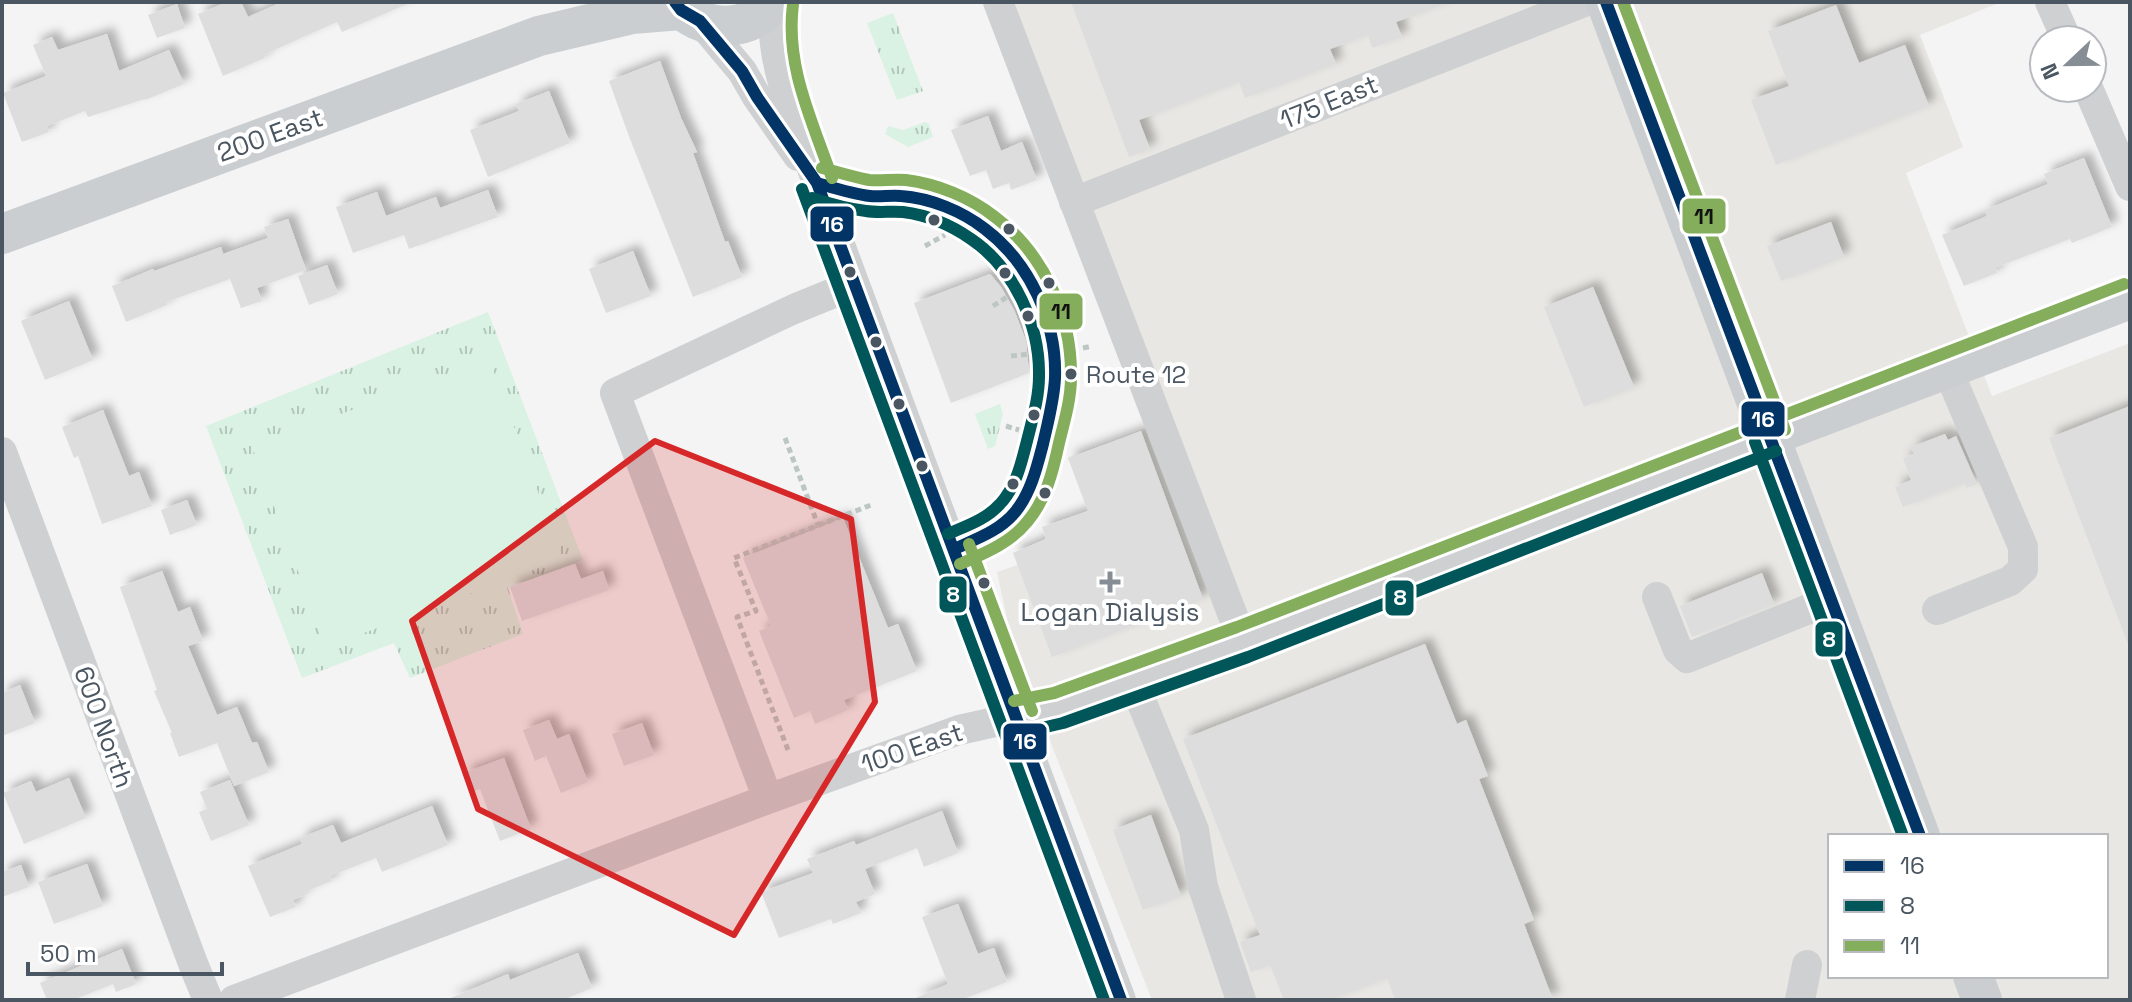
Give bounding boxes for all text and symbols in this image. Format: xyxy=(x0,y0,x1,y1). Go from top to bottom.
north arrow xyxy=(2028,24,2108,104)
text: N xyxy=(2034,59,2065,84)
street label: 175 East xyxy=(1275,67,1383,137)
street label: 200 East xyxy=(212,100,328,170)
line badge: 11 xyxy=(1681,197,1727,235)
text: 11 xyxy=(1694,202,1714,230)
line badge: 16 xyxy=(809,205,855,243)
text: 16 xyxy=(820,210,844,238)
unlabelled marker xyxy=(926,212,942,228)
unlabelled marker xyxy=(1001,221,1017,237)
unlabelled marker xyxy=(842,264,858,280)
unlabelled marker xyxy=(997,265,1013,281)
unlabelled marker xyxy=(1041,275,1057,291)
line badge: 11 xyxy=(1038,292,1084,331)
text: 11 xyxy=(1051,297,1071,325)
unlabelled marker xyxy=(1020,308,1036,324)
unlabelled marker xyxy=(868,334,884,350)
place label: Route 12 xyxy=(1086,359,1186,390)
marker: Route 12 xyxy=(1063,366,1079,382)
unlabelled marker xyxy=(891,396,907,412)
line badge: 16 xyxy=(1740,400,1786,438)
text: 16 xyxy=(1751,405,1775,433)
unlabelled marker xyxy=(1026,407,1042,423)
unlabelled marker xyxy=(914,458,930,474)
unlabelled marker xyxy=(1005,476,1021,492)
unlabelled marker xyxy=(1037,485,1053,501)
marker: Logan Dialysis xyxy=(1099,571,1121,593)
line badge: 8 xyxy=(938,575,968,614)
unlabelled marker xyxy=(976,575,992,591)
line badge: 8 xyxy=(1384,579,1415,617)
text: 8 xyxy=(946,580,960,608)
text: 8 xyxy=(1393,583,1407,611)
place label: Logan Dialysis xyxy=(1020,595,1200,629)
line badge: 8 xyxy=(1814,620,1844,658)
text: 8 xyxy=(1822,625,1836,653)
street label: 600 North xyxy=(66,662,142,792)
street label: 100 East xyxy=(856,715,968,781)
line badge: 16 xyxy=(1002,722,1048,761)
text: 16 xyxy=(1013,727,1037,755)
legend xyxy=(1828,834,2108,978)
text: 16 xyxy=(1900,850,1925,881)
text: 8 xyxy=(1900,890,1915,921)
scale bar xyxy=(28,926,222,976)
text: 11 xyxy=(1900,930,1920,961)
text: 50 m xyxy=(40,938,97,969)

